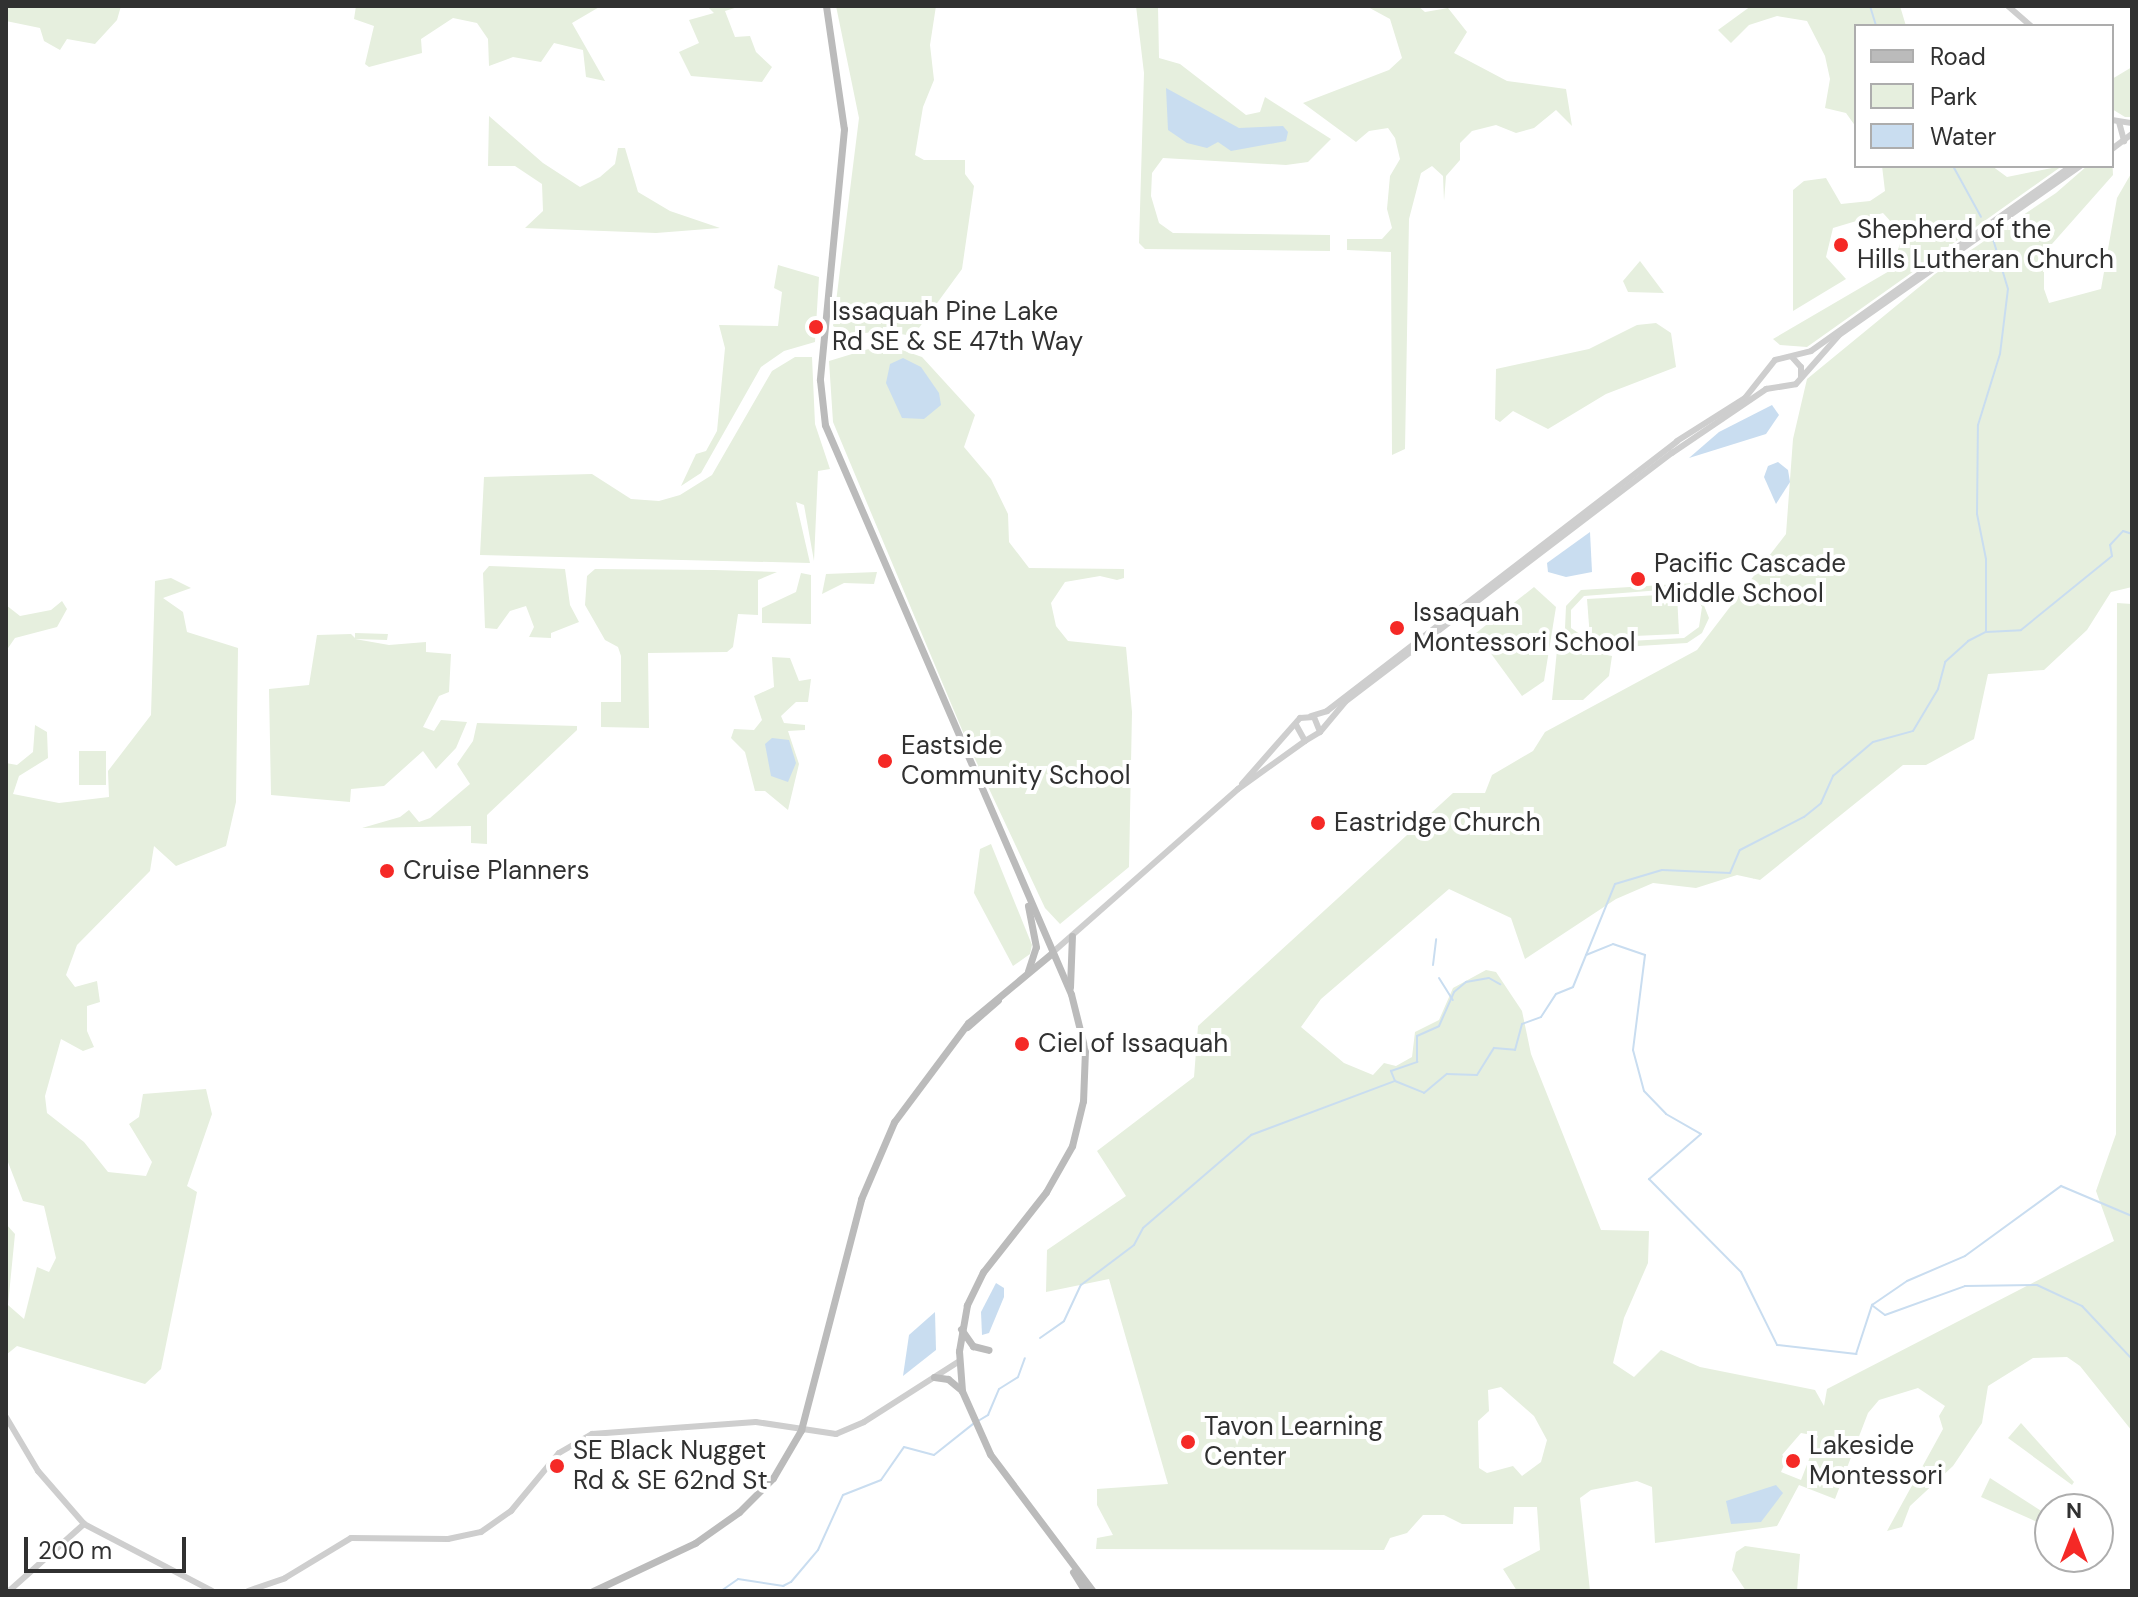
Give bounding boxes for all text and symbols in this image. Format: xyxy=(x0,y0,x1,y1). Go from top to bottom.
legend xyxy=(1854,24,2114,168)
text: Road xyxy=(1930,41,1986,72)
text: Park xyxy=(1930,81,1977,112)
text: Water xyxy=(1930,121,1996,152)
place label: Shepherd of the Hills Lutheran Church xyxy=(1857,214,2114,276)
marker: Shepherd of the Hills Lutheran Church xyxy=(1832,236,1850,254)
place label: Issaquah Pine Lake Rd SE & SE 47th Way xyxy=(832,296,1083,358)
marker: Issaquah Pine Lake Rd SE & SE 47th Way xyxy=(807,318,825,336)
place label: Pacific Cascade Middle School xyxy=(1654,548,1846,610)
marker: Pacific Cascade Middle School xyxy=(1629,570,1647,588)
place label: Issaquah Montessori School xyxy=(1413,597,1636,658)
marker: Issaquah Montessori School xyxy=(1388,619,1406,637)
place label: Eastside Community School xyxy=(901,730,1131,792)
marker: Eastside Community School xyxy=(876,752,894,770)
place label: Eastridge Church xyxy=(1334,807,1541,839)
marker: Eastridge Church xyxy=(1309,814,1327,832)
place label: Cruise Planners xyxy=(403,855,589,887)
marker: Cruise Planners xyxy=(378,862,396,880)
place label: Ciel of Issaquah xyxy=(1038,1028,1228,1060)
marker: Ciel of Issaquah xyxy=(1013,1035,1031,1053)
place label: Tavon Learning Center xyxy=(1204,1411,1383,1472)
place label: Lakeside Montessori xyxy=(1809,1430,1943,1492)
marker: Tavon Learning Center xyxy=(1179,1433,1197,1451)
place label: SE Black Nugget Rd & SE 62nd St xyxy=(573,1435,768,1496)
marker: Lakeside Montessori xyxy=(1784,1452,1802,1470)
marker: SE Black Nugget Rd & SE 62nd St xyxy=(548,1457,566,1475)
north arrow xyxy=(2034,1493,2114,1573)
text: N xyxy=(2066,1496,2082,1525)
scale bar xyxy=(28,1521,190,1571)
text: 200 m xyxy=(38,1535,112,1566)

